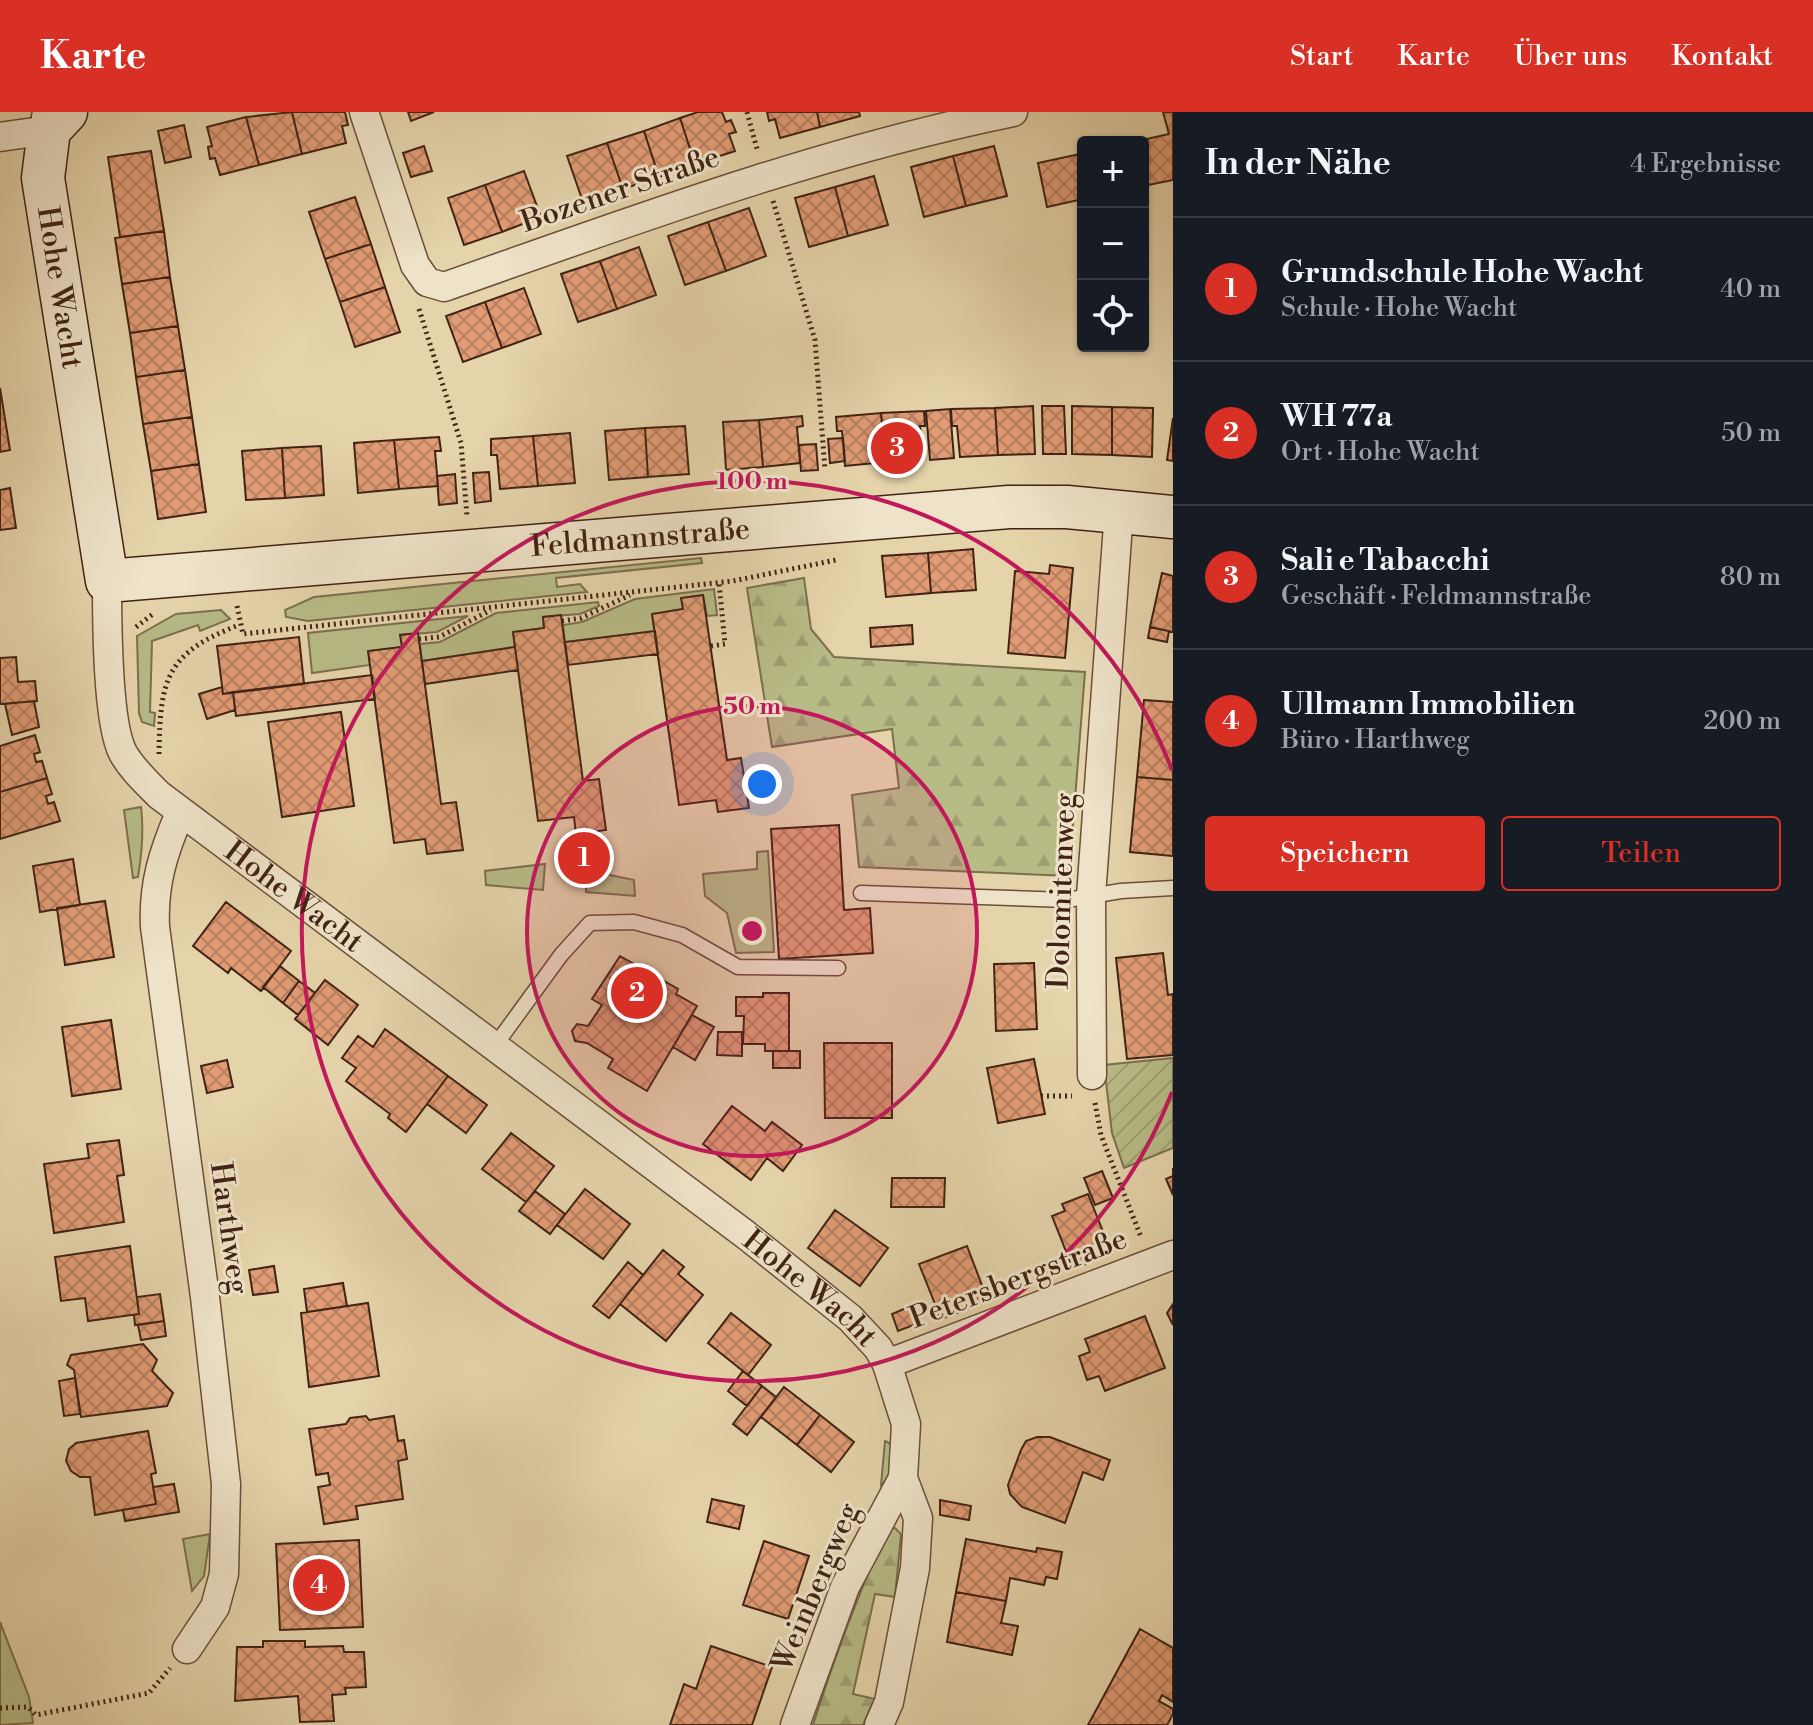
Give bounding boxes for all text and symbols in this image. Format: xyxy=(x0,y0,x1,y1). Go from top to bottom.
text: Karte xyxy=(40,33,146,80)
text: Start xyxy=(1290,39,1353,74)
text: Karte xyxy=(1397,39,1470,74)
text: Über uns xyxy=(1514,39,1627,74)
text: Kontakt xyxy=(1671,39,1773,74)
map controls xyxy=(1077,136,1149,352)
button: + xyxy=(1077,136,1149,208)
street label: Bozener Straße xyxy=(515,138,725,242)
text: In der Nähe xyxy=(1205,143,1391,185)
text: 4 Ergebnisse xyxy=(1630,148,1781,180)
street label: Hohe Wacht xyxy=(28,204,91,372)
button: − xyxy=(1077,208,1149,280)
text: Grundschule Hohe Wacht xyxy=(1281,254,1643,292)
text: 1 xyxy=(1225,273,1237,305)
text: 40 m xyxy=(1720,273,1781,305)
button: locate xyxy=(1077,280,1149,352)
text: Schule · Hohe Wacht xyxy=(1281,292,1517,324)
text: WH 77a xyxy=(1281,398,1392,436)
text: 2 xyxy=(1223,417,1239,449)
text: 50 m xyxy=(1721,417,1781,449)
pin: 3 xyxy=(871,418,923,478)
text: Ort · Hohe Wacht xyxy=(1281,436,1480,468)
text: 100 m xyxy=(716,467,788,497)
street label: Feldmannstraße xyxy=(529,510,751,566)
text: Sali e Tabacchi xyxy=(1281,542,1489,580)
text: 3 xyxy=(1223,561,1239,593)
text: 80 m xyxy=(1720,561,1781,593)
text: Geschäft · Feldmannstraße xyxy=(1281,580,1592,612)
text: Ullmann Immobilien xyxy=(1281,686,1575,724)
text: 50 m xyxy=(723,692,781,722)
text: 4 xyxy=(1222,705,1240,737)
text: 200 m xyxy=(1704,705,1781,737)
text: Büro · Harthweg xyxy=(1281,724,1470,756)
your location xyxy=(742,764,782,804)
street label: Dolomitenweg xyxy=(1040,792,1084,990)
button: Speichern xyxy=(1205,816,1485,891)
button: Teilen xyxy=(1501,816,1781,891)
pin: 1 xyxy=(558,828,610,888)
street label: Hohe Wacht xyxy=(216,833,371,962)
centre of rings xyxy=(738,917,766,945)
pin: 2 xyxy=(611,963,663,1023)
street label: Harthweg xyxy=(201,1160,257,1297)
street label: Petersbergstraße xyxy=(904,1220,1132,1338)
street label: Hohe Wacht xyxy=(734,1222,885,1355)
street label: Weinbergweg xyxy=(763,1497,869,1679)
pin: 4 xyxy=(293,1555,345,1615)

